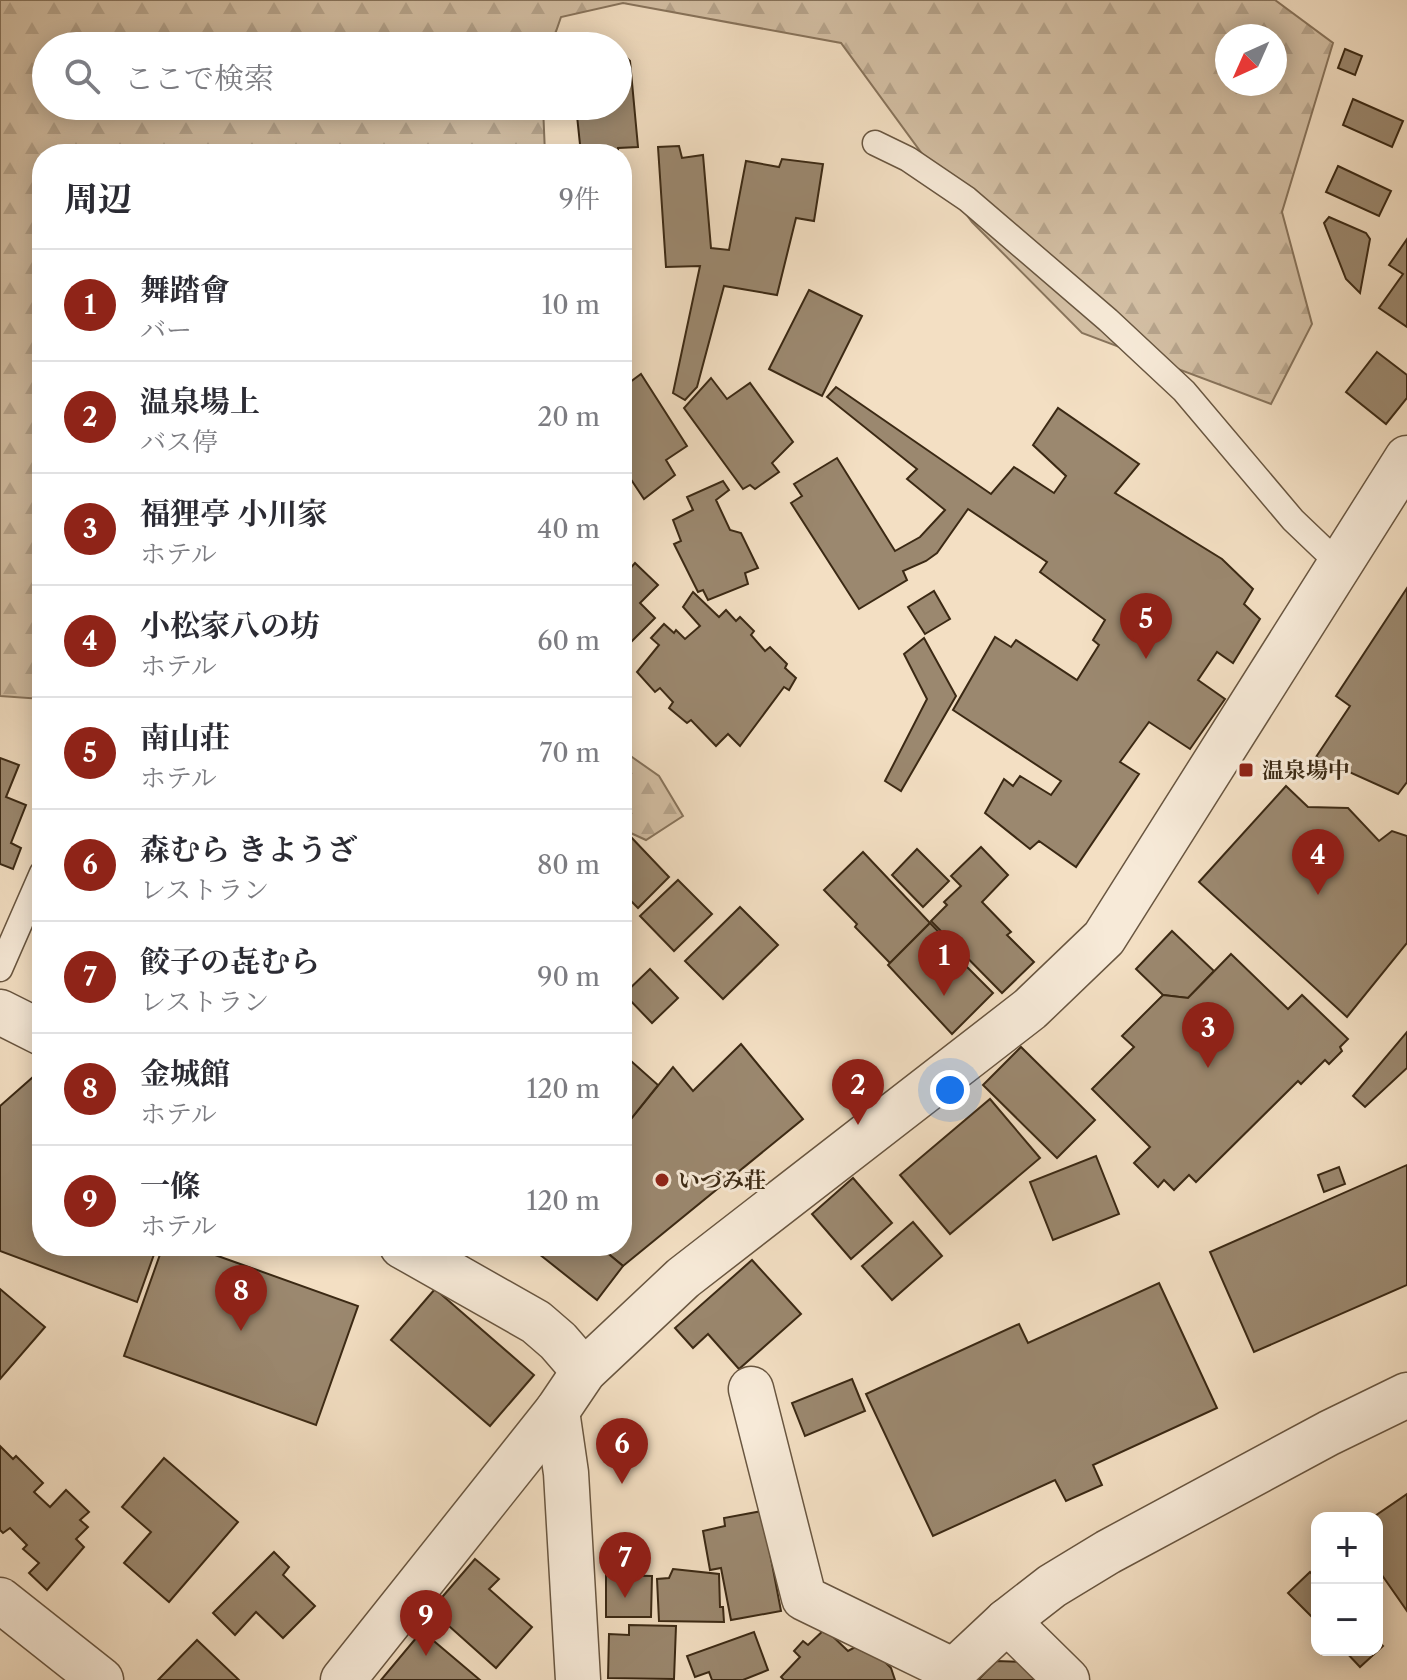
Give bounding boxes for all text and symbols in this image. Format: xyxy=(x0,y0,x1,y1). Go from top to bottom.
north arrow xyxy=(1215,24,1287,96)
search box xyxy=(32,32,632,120)
icon: search xyxy=(60,54,104,98)
text: ここで検索 xyxy=(124,60,274,97)
text: 周辺 xyxy=(64,178,132,220)
text: 9件 xyxy=(559,183,600,215)
text: 舞踏會 xyxy=(140,271,230,308)
text: 1 xyxy=(84,289,96,321)
text: 10 m xyxy=(541,289,600,321)
text: バー xyxy=(140,314,192,346)
text: 温泉場上 xyxy=(140,383,260,420)
text: 2 xyxy=(82,401,98,433)
text: 20 m xyxy=(537,401,600,433)
text: バス停 xyxy=(140,426,218,458)
text: 福狸亭 小川家 xyxy=(140,495,328,532)
text: 3 xyxy=(83,513,97,545)
text: 40 m xyxy=(537,513,600,545)
text: ホテル xyxy=(140,538,217,570)
pin: 5 xyxy=(1120,593,1172,659)
text: 小松家八の坊 xyxy=(140,607,320,644)
text: 4 xyxy=(82,625,98,657)
text: 60 m xyxy=(537,625,600,657)
text: ホテル xyxy=(140,650,217,682)
text: 南山荘 xyxy=(140,719,230,756)
text: 5 xyxy=(83,737,97,769)
text: 70 m xyxy=(540,737,600,769)
place label: 温泉場中 xyxy=(1262,757,1350,784)
marker: 温泉場中 xyxy=(1237,761,1255,779)
text: ホテル xyxy=(140,762,217,794)
pin: 4 xyxy=(1292,829,1344,895)
text: 森むら きようざ xyxy=(140,831,358,868)
text: 6 xyxy=(82,849,98,881)
text: 80 m xyxy=(537,849,600,881)
text: レストラン xyxy=(140,874,269,906)
pin: 1 xyxy=(918,930,970,996)
text: 餃子の㐂むら xyxy=(140,943,320,980)
text: 7 xyxy=(83,961,97,993)
text: 90 m xyxy=(537,961,600,993)
text: レストラン xyxy=(140,986,269,1018)
pin: 3 xyxy=(1182,1002,1234,1068)
text: 金城館 xyxy=(140,1055,230,1092)
pin: 2 xyxy=(832,1059,884,1125)
your location xyxy=(930,1070,970,1110)
text: 8 xyxy=(82,1073,98,1105)
text: 120 m xyxy=(526,1073,600,1105)
text: ホテル xyxy=(140,1098,217,1130)
text: 一條 xyxy=(140,1167,200,1204)
place label: いづみ荘 xyxy=(678,1167,766,1194)
marker: いづみ荘 xyxy=(653,1171,671,1189)
text: 9 xyxy=(82,1185,98,1217)
text: 120 m xyxy=(526,1185,600,1217)
text: ホテル xyxy=(140,1210,217,1242)
pin: 8 xyxy=(215,1265,267,1331)
pin: 6 xyxy=(596,1418,648,1484)
map controls xyxy=(1311,1512,1383,1656)
button: + xyxy=(1311,1512,1383,1584)
pin: 7 xyxy=(599,1532,651,1598)
button: − xyxy=(1311,1584,1383,1656)
pin: 9 xyxy=(400,1590,452,1656)

